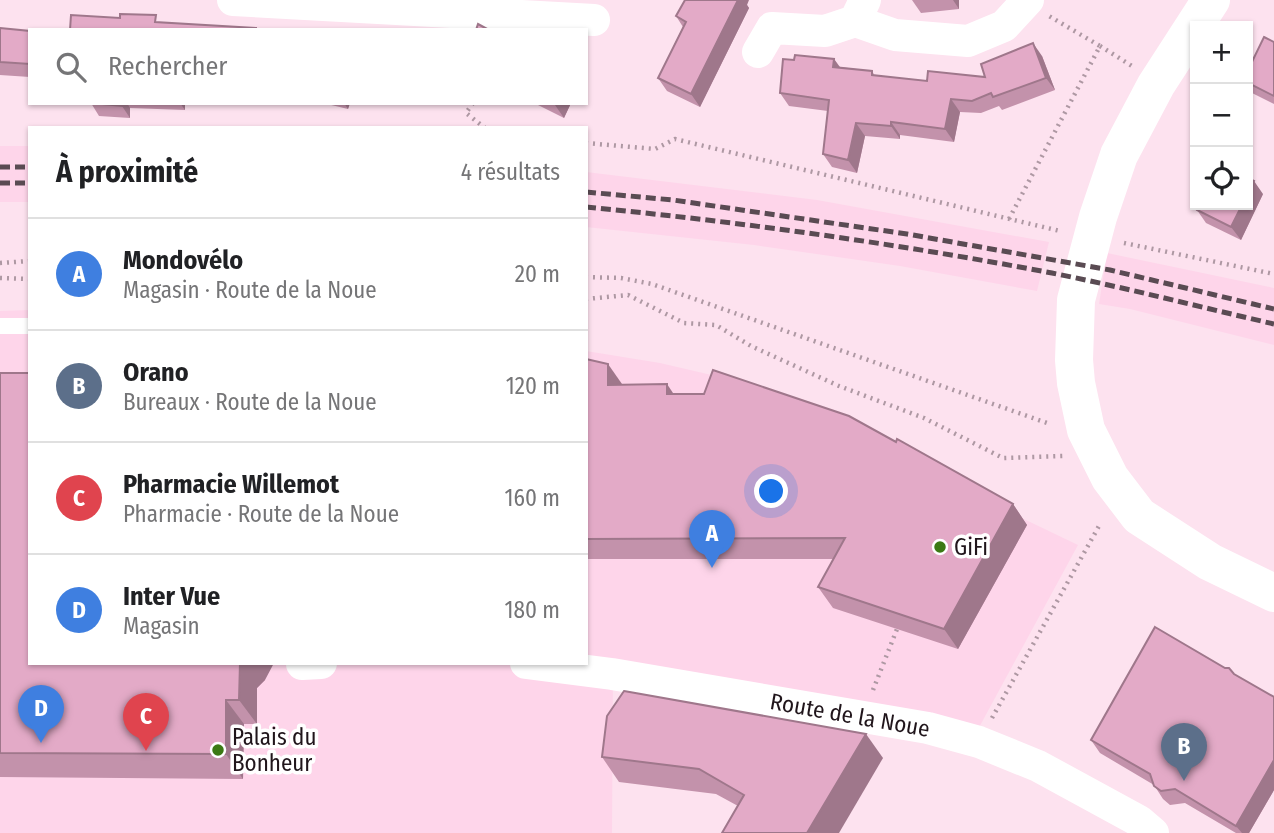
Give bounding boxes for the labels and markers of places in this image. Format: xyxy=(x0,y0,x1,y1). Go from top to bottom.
pin: A xyxy=(689,510,735,568)
place label: GiFi xyxy=(954,533,988,561)
marker: GiFi xyxy=(932,539,948,555)
pin: D xyxy=(18,685,64,743)
pin: C xyxy=(123,693,169,751)
place label: Palais du Bonheur xyxy=(232,723,316,777)
pin: B xyxy=(1161,723,1207,781)
marker: Palais du Bonheur xyxy=(210,742,226,758)

